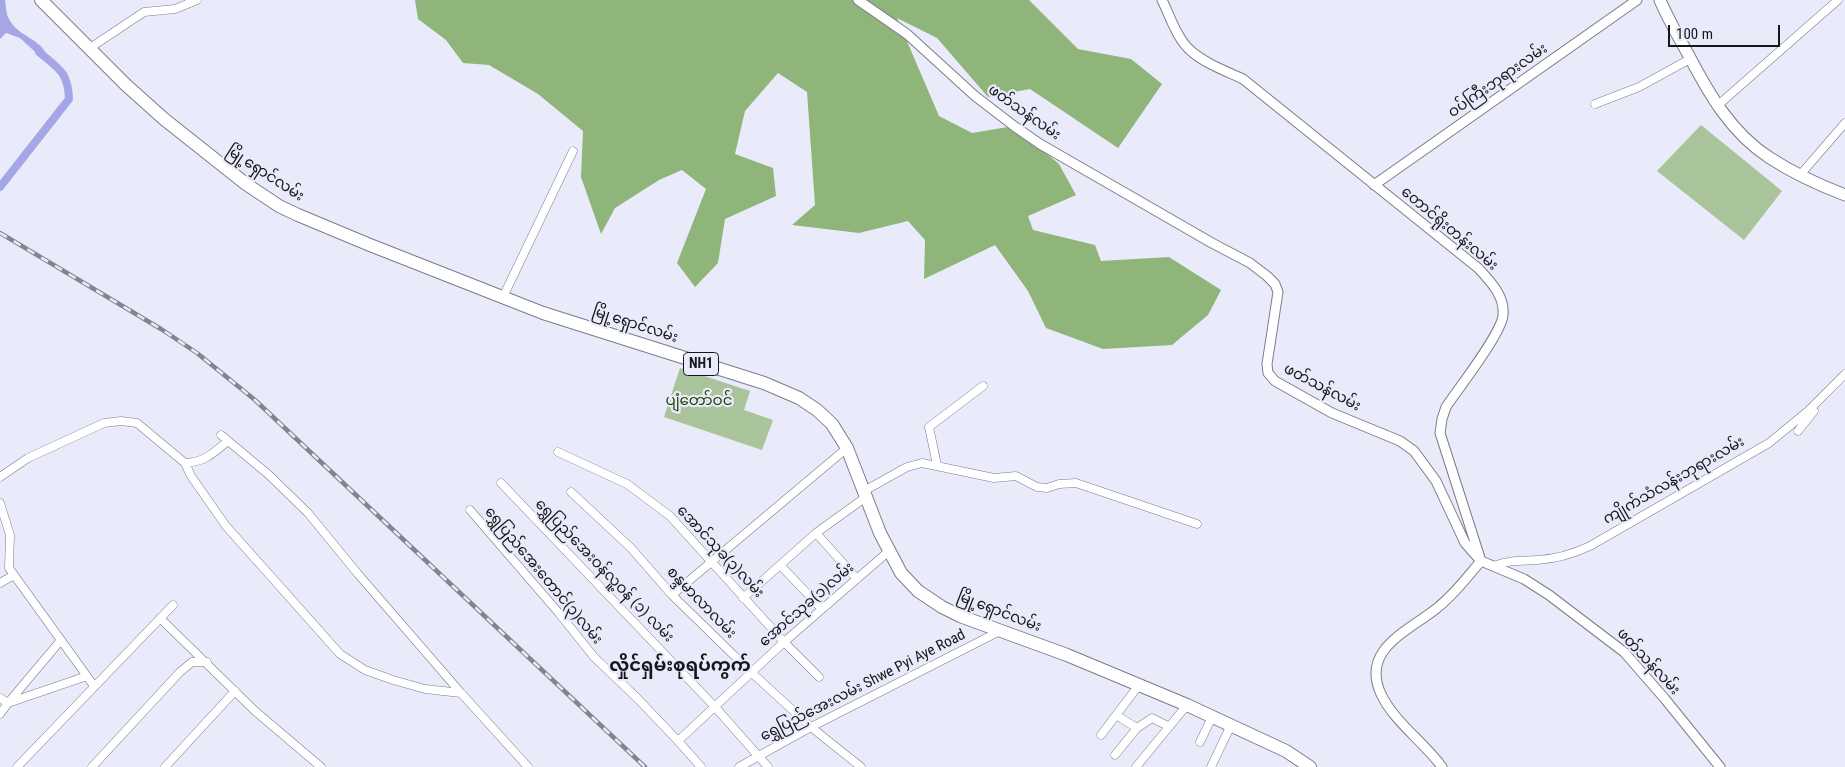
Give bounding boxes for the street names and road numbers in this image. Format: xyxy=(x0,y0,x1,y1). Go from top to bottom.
street label: ဝပ်ကြီးဘုရားလမ်း xyxy=(1445,40,1551,122)
street label: ဖတ်သန်လမ်း xyxy=(984,81,1064,145)
street label: မြို့ရှောင်လမ်း xyxy=(223,142,307,206)
street label: တောင်ရိုးတန်းလမ်း xyxy=(1397,183,1501,275)
street label: မြို့ရှောင်လမ်း xyxy=(590,303,680,347)
road number: NH1 xyxy=(684,352,718,376)
street label: ဖတ်သန်လမ်း xyxy=(1280,360,1364,416)
street label: ကျိုက်သံလန်းဘုရားလမ်း xyxy=(1600,433,1748,529)
street label: ရွှေပြည်အေးဝန်လူ့ဝန် (၁) လမ်း xyxy=(531,496,677,646)
street label: အောင်သုခ(၃)လမ်း xyxy=(673,502,767,602)
street label: ရွှေပြည်အေးတောင်(၃)လမ်း xyxy=(480,504,606,648)
street label: အောင်သုခ(၁)လမ်း xyxy=(756,559,858,651)
street label: စန္ဒမာလာလမ်း xyxy=(662,563,740,643)
street label: မြို့ရှောင်လမ်း xyxy=(954,588,1044,636)
street label: ဖတ်သန်လမ်း xyxy=(1613,625,1683,699)
street label: ရွှေပြည်အေးလမ်း Shwe Pyi Aye Road xyxy=(757,626,969,746)

